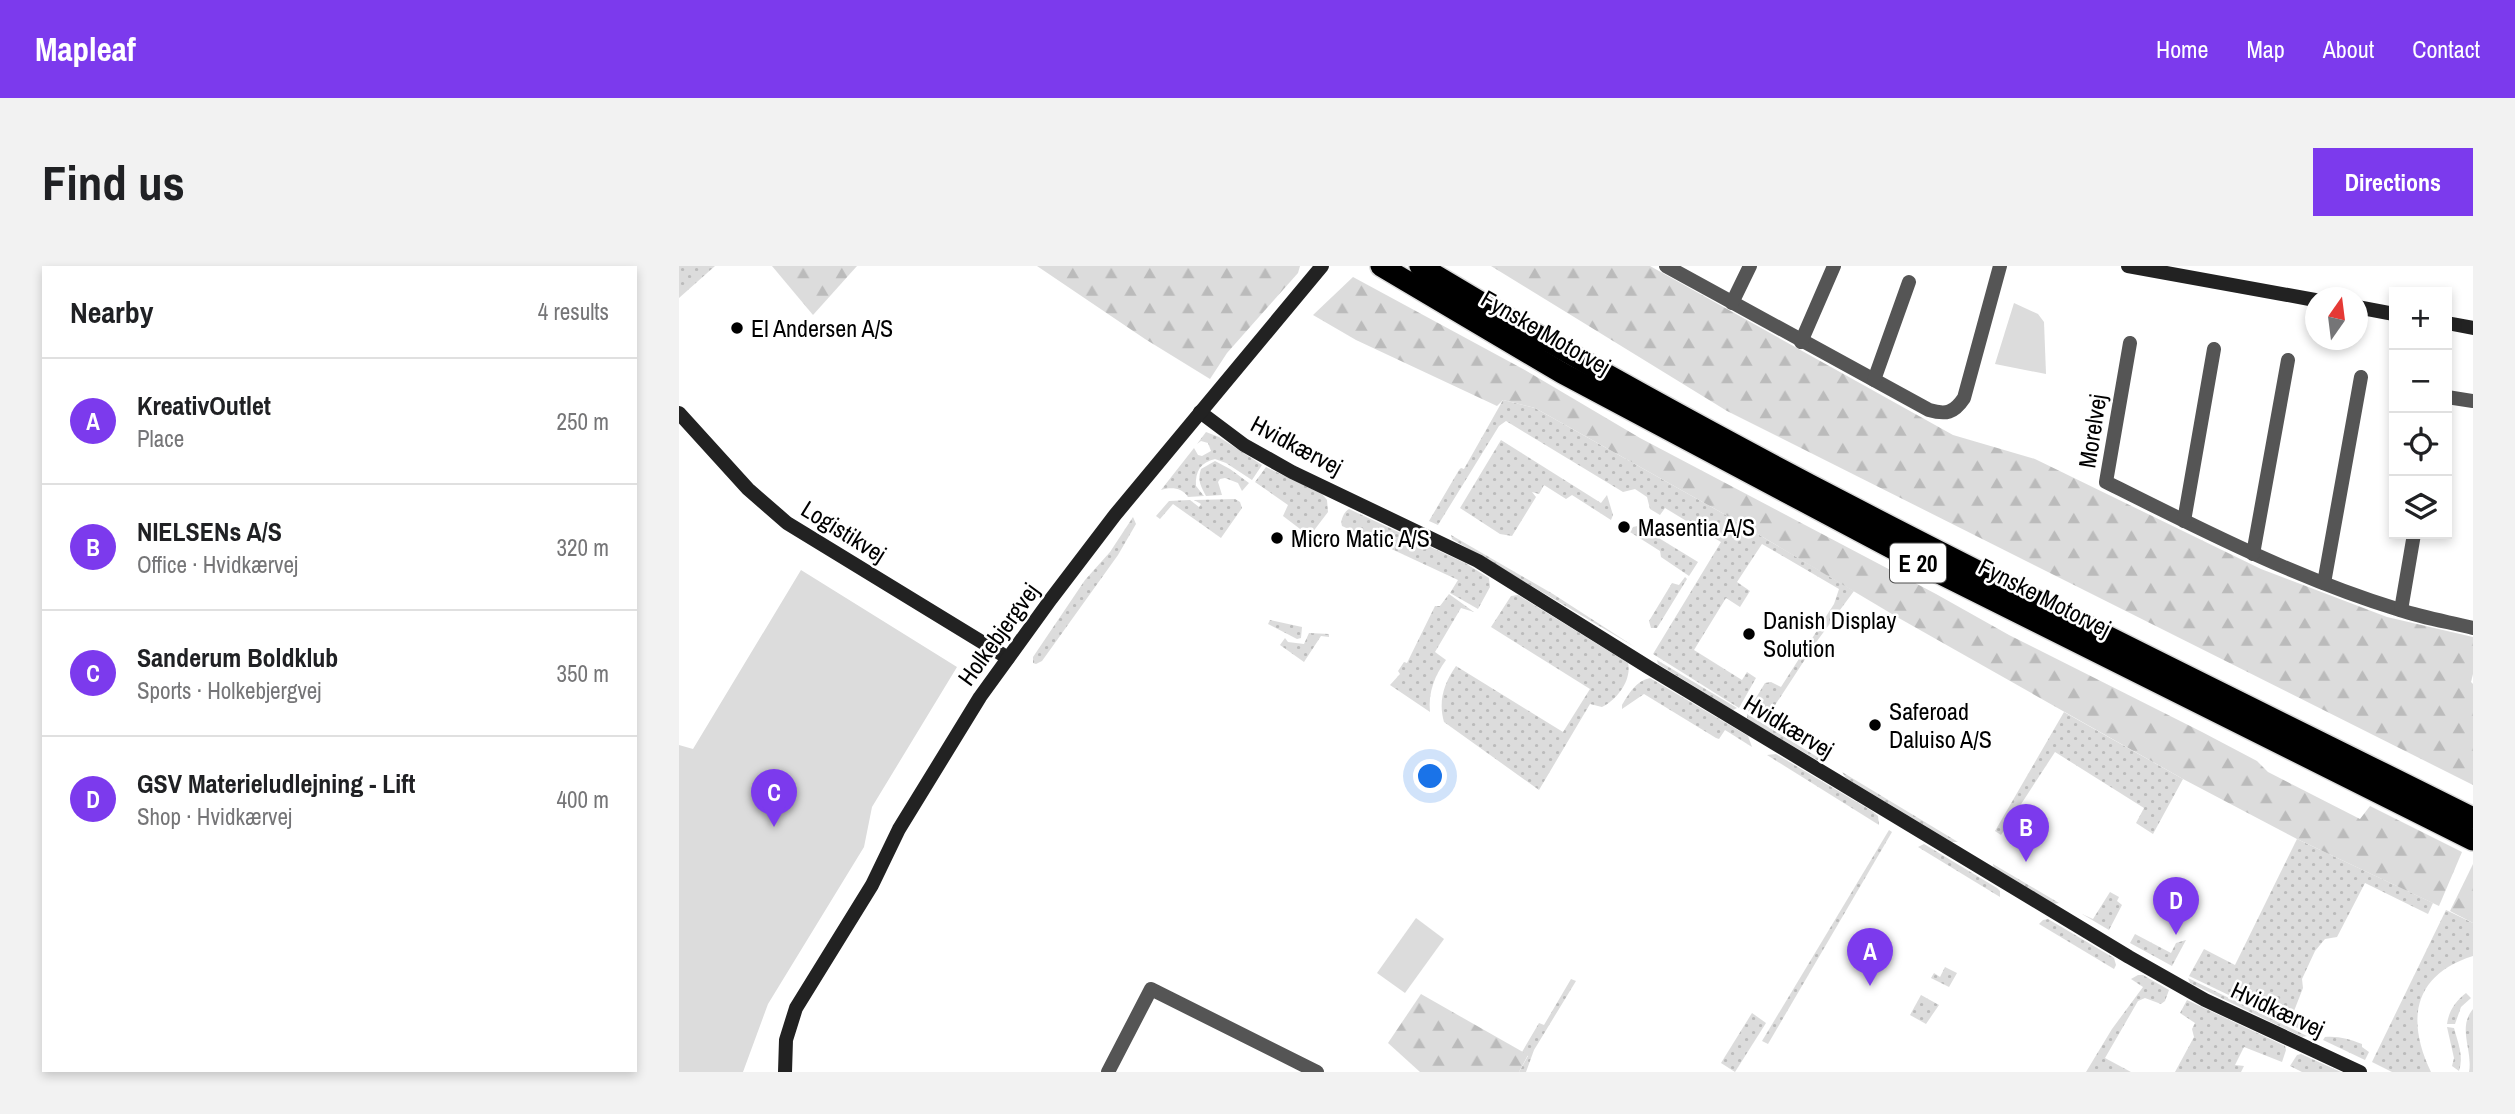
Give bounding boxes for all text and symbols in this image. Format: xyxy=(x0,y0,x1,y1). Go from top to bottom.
text: Mapleaf xyxy=(35,27,136,71)
text: Home xyxy=(2156,33,2208,65)
text: Map xyxy=(2246,33,2285,65)
text: About xyxy=(2323,33,2374,65)
text: Contact xyxy=(2412,33,2480,65)
button: Directions xyxy=(2313,148,2473,216)
text: Find us xyxy=(42,149,185,215)
street label: Fynske Motorvej xyxy=(1475,282,1617,382)
north arrow xyxy=(2305,287,2368,350)
map controls xyxy=(2389,287,2452,539)
button: + xyxy=(2389,287,2452,350)
text: Nearby xyxy=(70,292,153,332)
text: 4 results xyxy=(538,296,609,327)
place label: El Andersen A/S xyxy=(751,312,893,344)
marker: El Andersen A/S xyxy=(729,320,745,336)
button: − xyxy=(2389,350,2452,413)
text: KreativOutlet xyxy=(137,388,271,423)
street label: Morelvej xyxy=(2070,392,2114,470)
text: A xyxy=(86,406,100,437)
text: 250 m xyxy=(557,406,609,437)
street label: Hvidkærvej xyxy=(1246,408,1348,482)
button: locate xyxy=(2389,413,2452,476)
text: Place xyxy=(137,423,184,454)
button: layers xyxy=(2389,476,2452,539)
street label: Logistikvej xyxy=(796,493,892,569)
place label: Masentia A/S xyxy=(1638,511,1755,543)
text: NIELSENs A/S xyxy=(137,514,282,549)
marker: Masentia A/S xyxy=(1616,519,1632,535)
place label: Micro Matic A/S xyxy=(1291,522,1430,554)
marker: Micro Matic A/S xyxy=(1269,530,1285,546)
text: B xyxy=(86,532,100,563)
text: 320 m xyxy=(557,532,609,563)
road number: E 20 xyxy=(1890,544,1946,582)
text: Office · Hvidkærvej xyxy=(137,549,298,580)
street label: Fynske Motorvej xyxy=(1973,550,2117,644)
street label: Holkebjergvej xyxy=(950,576,1046,692)
place label: Danish Display Solution xyxy=(1763,604,1897,664)
marker: Danish Display Solution xyxy=(1741,626,1757,642)
text: Sanderum Boldklub xyxy=(137,640,338,675)
text: C xyxy=(86,658,100,689)
text: 350 m xyxy=(557,658,609,689)
text: Sports · Holkebjergvej xyxy=(137,675,321,706)
street label: Hvidkærvej xyxy=(1738,687,1840,765)
place label: Saferoad Daluiso A/S xyxy=(1889,695,1992,755)
marker: Saferoad Daluiso A/S xyxy=(1867,717,1883,733)
your location xyxy=(1413,759,1447,793)
text: GSV Materieludlejning - Lift xyxy=(137,766,415,801)
pin: C xyxy=(751,769,797,827)
text: D xyxy=(86,784,100,815)
text: 400 m xyxy=(557,784,609,815)
text: Shop · Hvidkærvej xyxy=(137,801,292,832)
pin: B xyxy=(2003,804,2049,862)
pin: D xyxy=(2153,877,2199,935)
pin: A xyxy=(1847,928,1893,986)
street label: Hvidkærvej xyxy=(2226,973,2330,1045)

